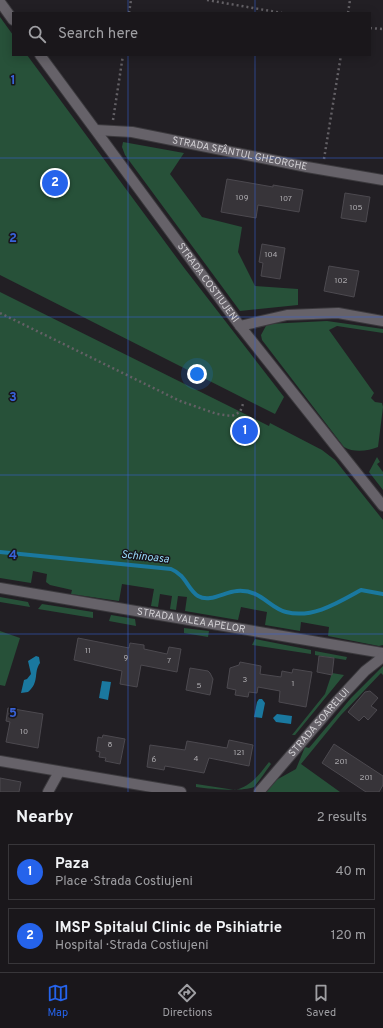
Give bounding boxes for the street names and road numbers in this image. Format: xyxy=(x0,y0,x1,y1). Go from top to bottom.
street label: STRADA SFÂNTUL GHEORGHE xyxy=(171,134,309,173)
street label: STRADA COSTIUJENI xyxy=(174,240,242,325)
street label: STRADA VALEA APELOR xyxy=(136,605,247,636)
street label: STRADA SOARELUI xyxy=(286,685,352,759)

